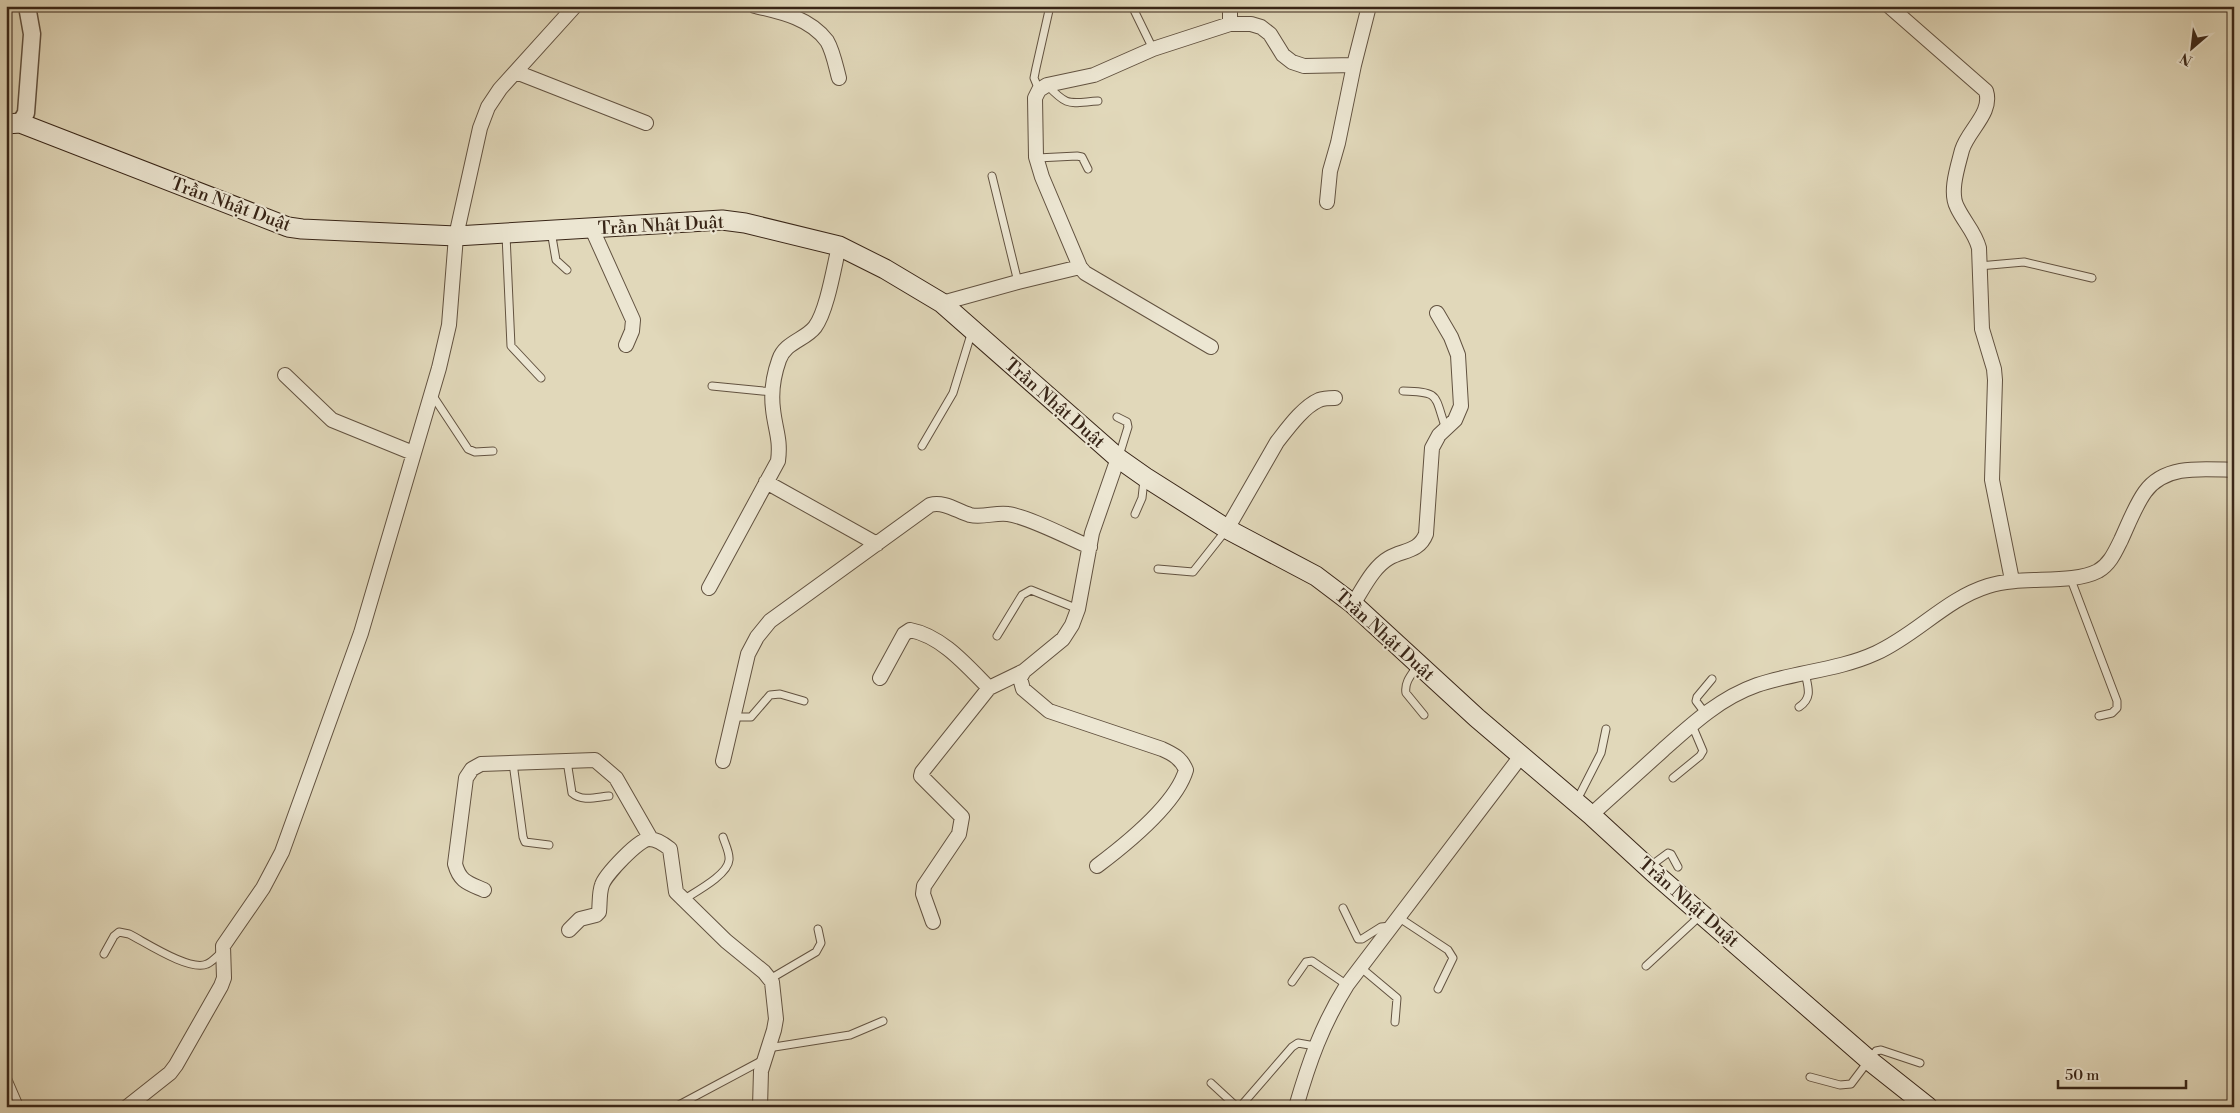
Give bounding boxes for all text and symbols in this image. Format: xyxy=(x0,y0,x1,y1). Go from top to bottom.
north arrow xyxy=(2168,22,2218,72)
text: N xyxy=(2177,48,2195,69)
street label: Trần Nhật Duật xyxy=(168,172,295,237)
street label: Trần Nhật Duật xyxy=(597,211,725,240)
street label: Trần Nhật Duật xyxy=(1000,353,1110,454)
street label: Trần Nhật Duật xyxy=(1330,585,1440,687)
street label: Trần Nhật Duật xyxy=(1634,852,1744,953)
scale bar xyxy=(2058,1058,2185,1090)
text: 50 m xyxy=(2065,1066,2099,1085)

